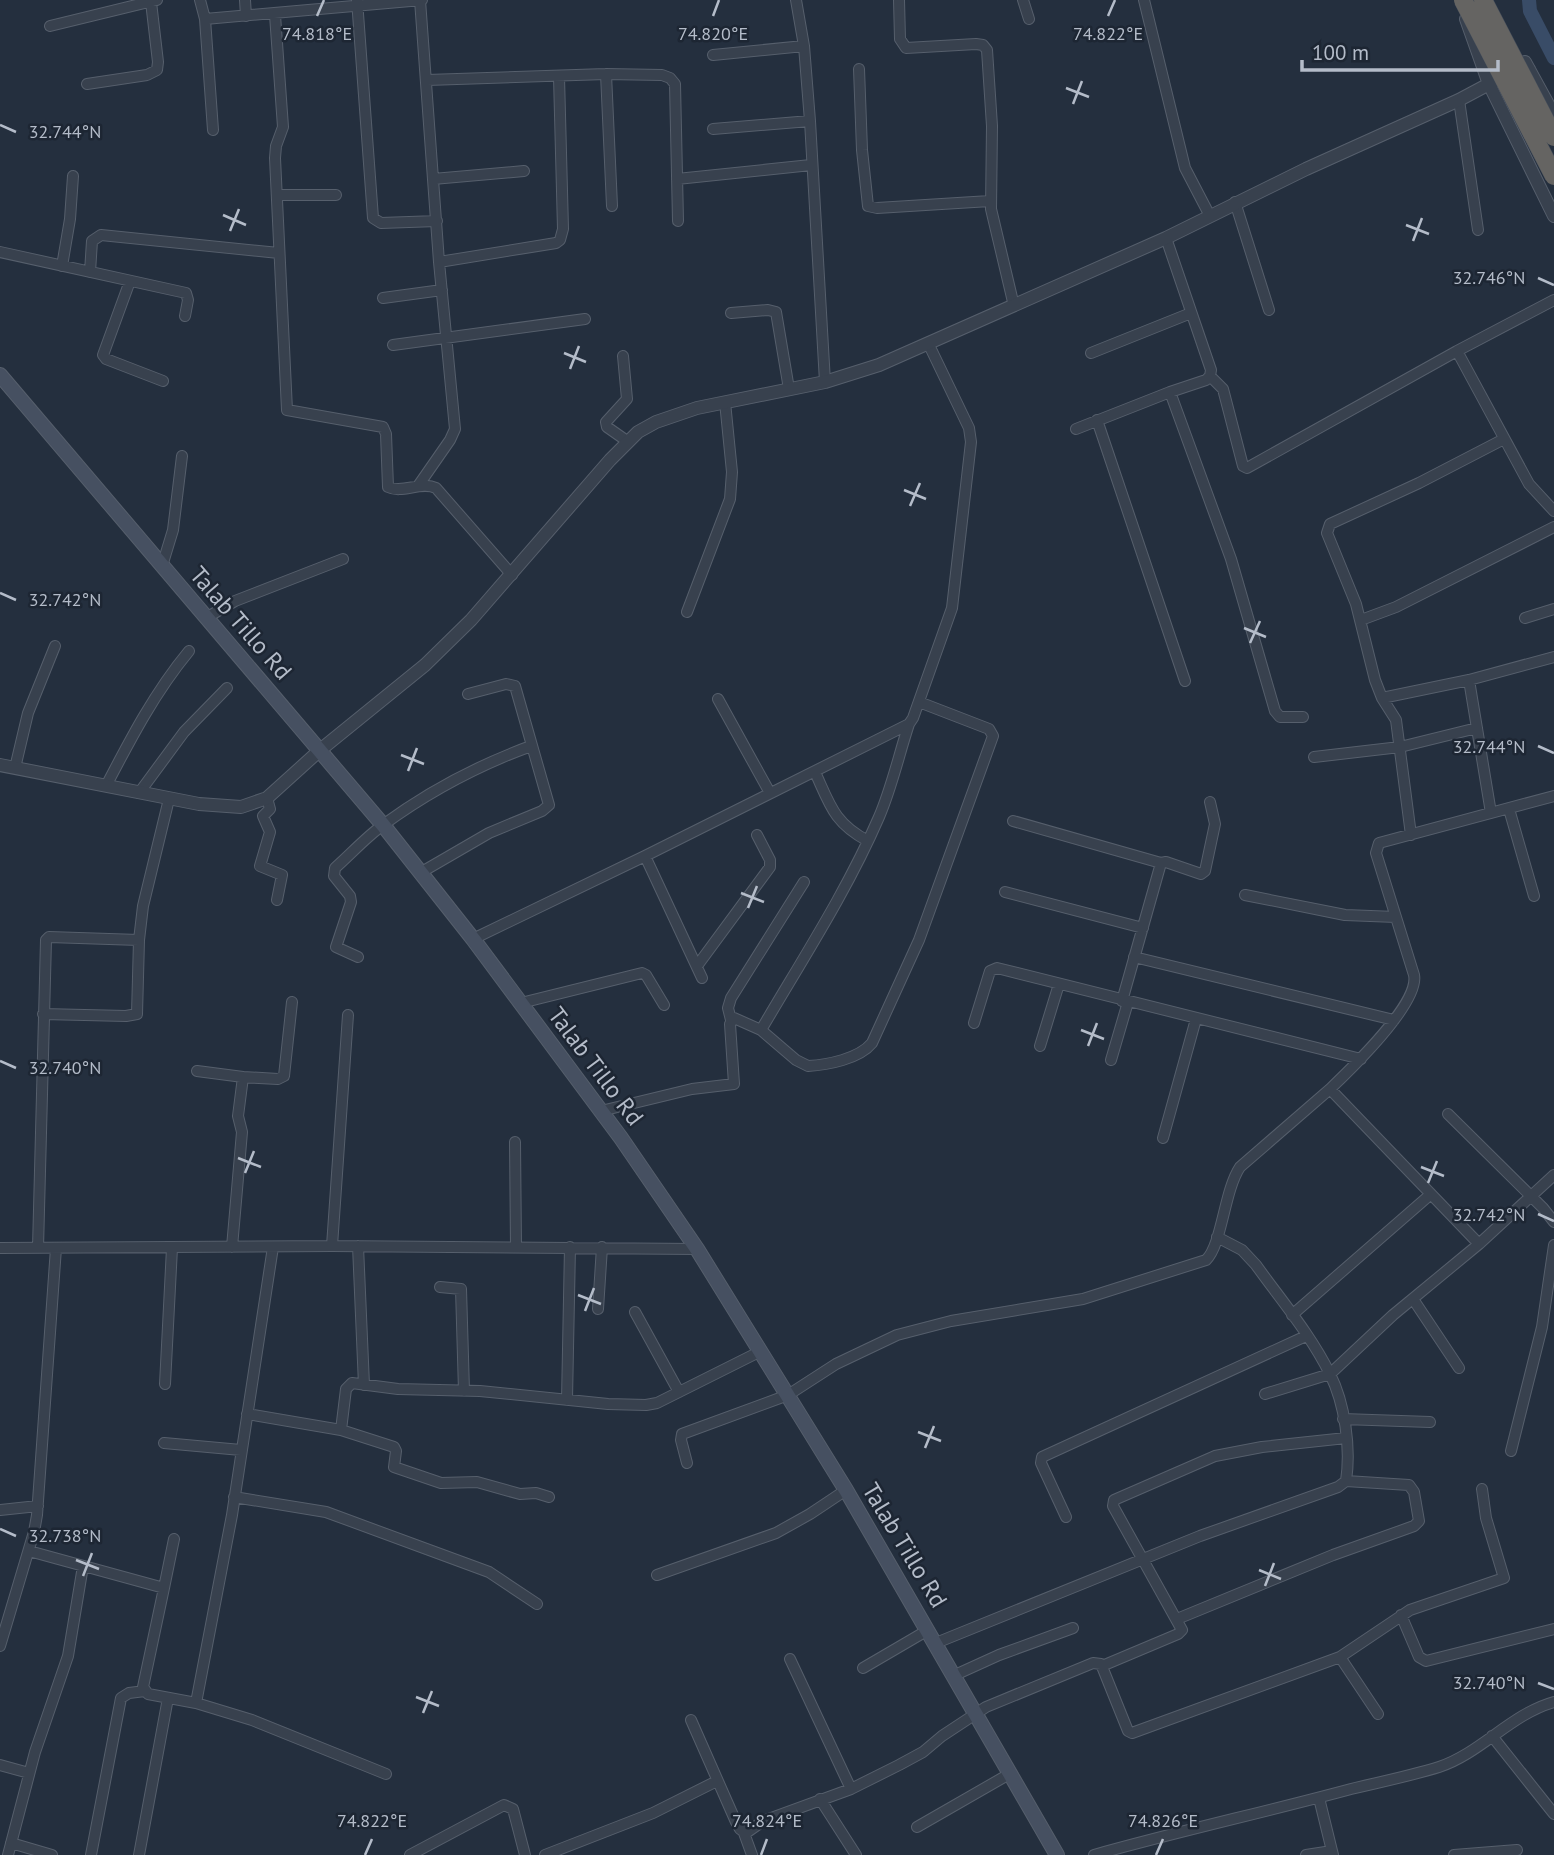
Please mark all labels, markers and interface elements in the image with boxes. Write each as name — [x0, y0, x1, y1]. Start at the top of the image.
text: 74.818°E — [282, 22, 352, 45]
text: 74.820°E — [678, 22, 748, 45]
text: 74.822°E — [1073, 22, 1143, 45]
scale bar — [1302, 28, 1498, 72]
text: 100 m — [1312, 39, 1369, 66]
text: 32.744°N — [29, 120, 101, 143]
text: 32.746°N — [1453, 266, 1525, 289]
street label: Talab Tillo Rd — [183, 560, 299, 686]
text: 32.742°N — [29, 588, 101, 611]
text: 32.744°N — [1453, 735, 1525, 758]
street label: Talab Tillo Rd — [541, 1001, 651, 1131]
text: 32.740°N — [29, 1056, 101, 1079]
text: 32.742°N — [1453, 1203, 1525, 1226]
street label: Talab Tillo Rd — [856, 1477, 954, 1613]
text: 32.738°N — [29, 1524, 101, 1547]
text: 32.740°N — [1453, 1671, 1525, 1694]
text: 74.822°E — [337, 1809, 407, 1832]
text: 74.824°E — [732, 1809, 802, 1832]
text: 74.826°E — [1128, 1809, 1198, 1832]

